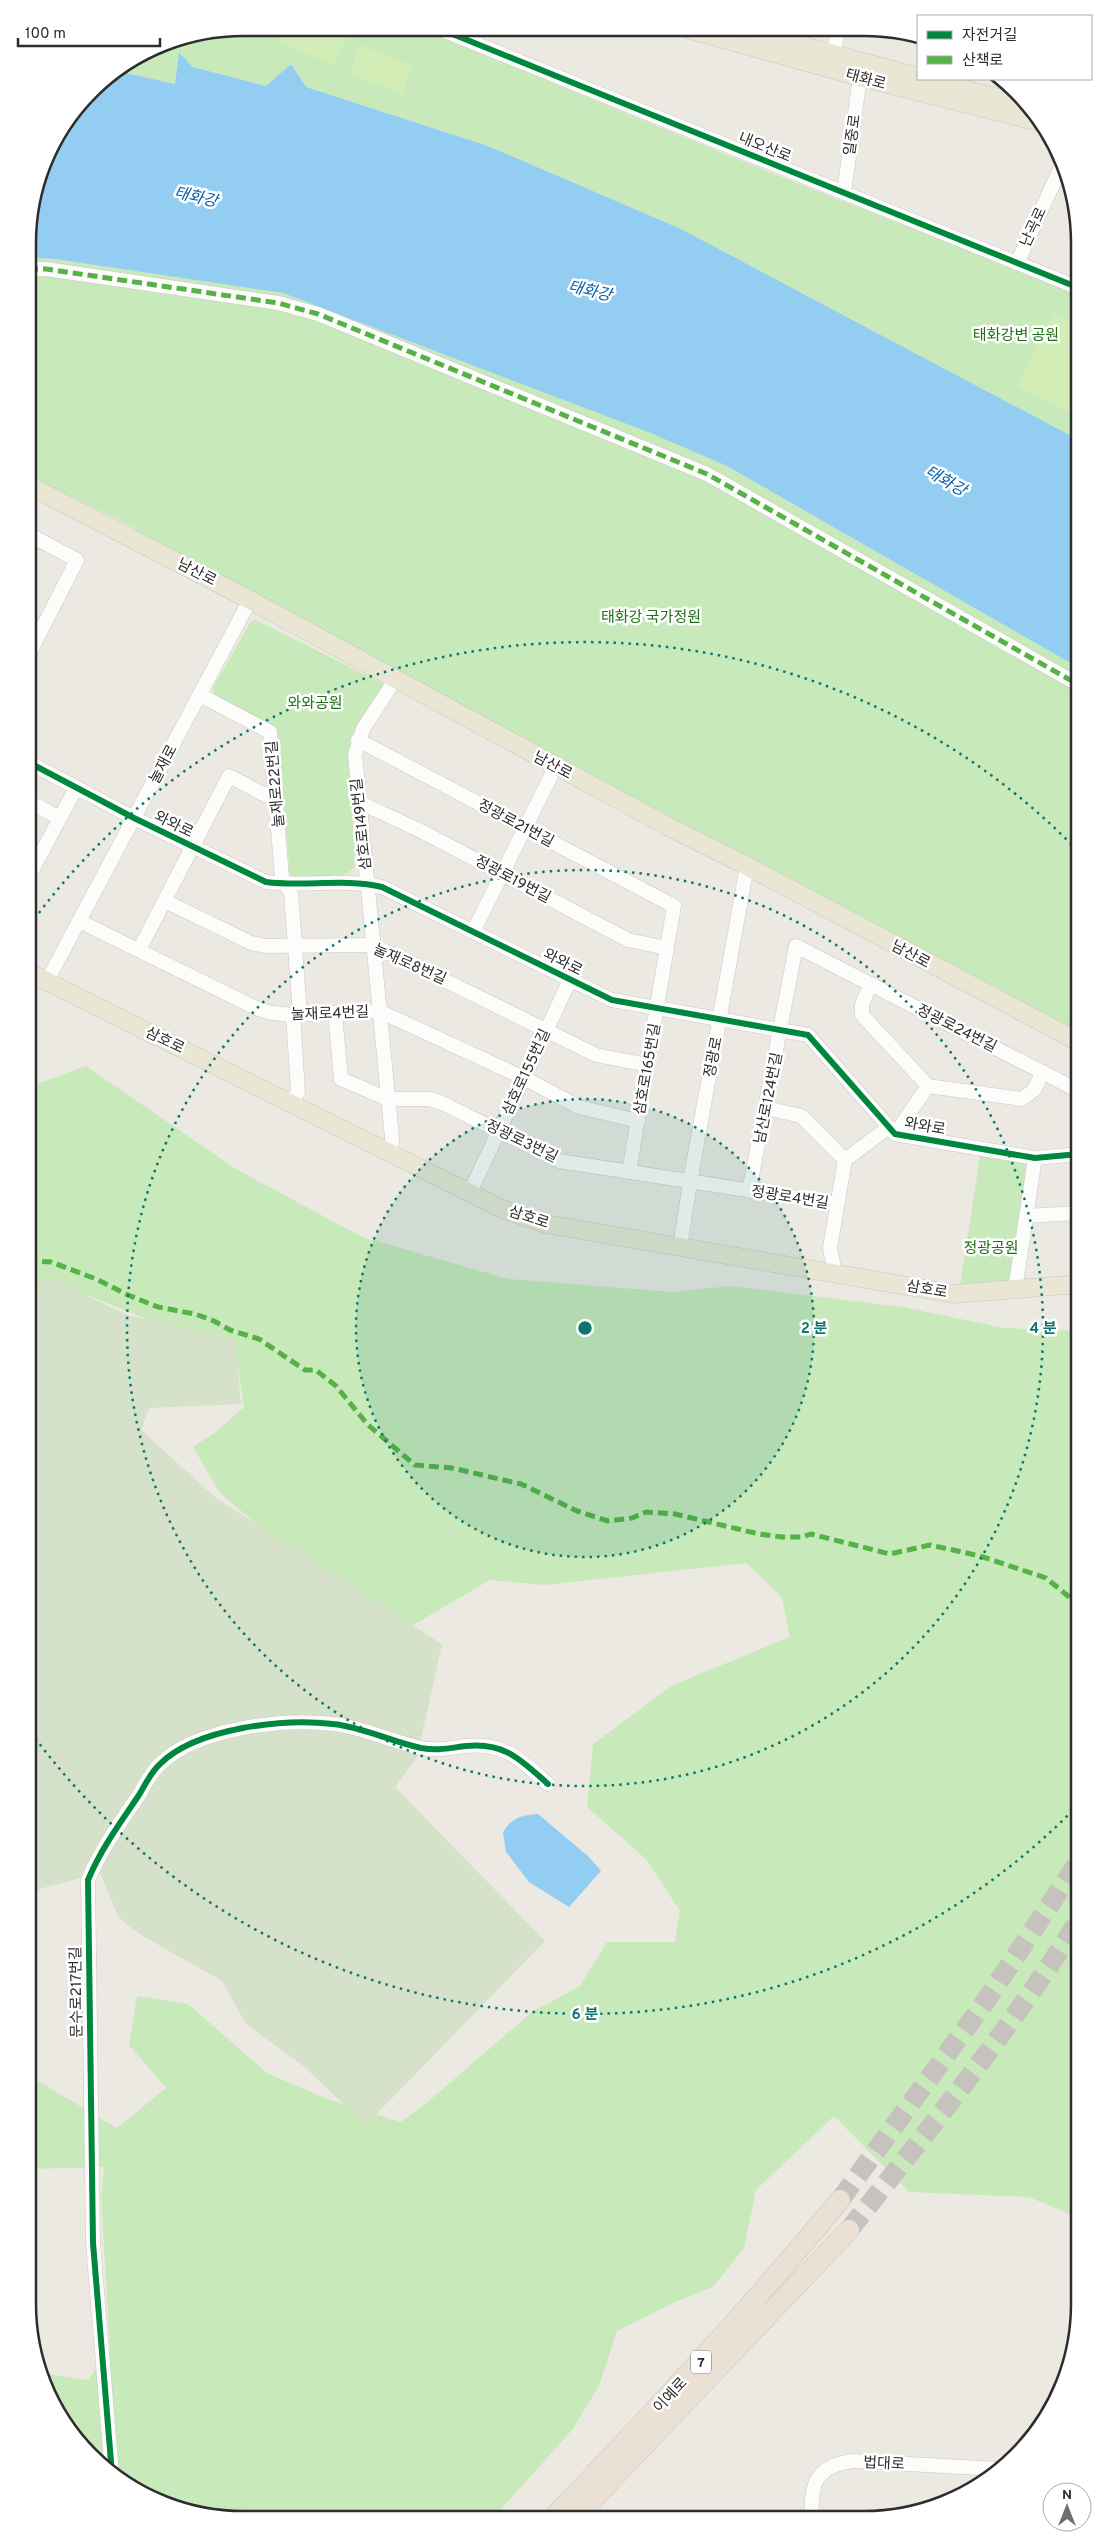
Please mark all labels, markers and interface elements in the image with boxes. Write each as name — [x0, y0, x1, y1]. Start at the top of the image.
scale bar — [18, 15, 160, 47]
legend — [917, 15, 1092, 80]
text: 100 m — [25, 25, 66, 44]
text: 자전거길 — [962, 27, 1017, 46]
text: 산책로 — [962, 52, 1003, 71]
street label: 태화로 — [843, 66, 888, 95]
street label: 일중로 — [841, 113, 866, 157]
street label: 내오산로 — [735, 129, 794, 168]
water label: 태화강 — [172, 183, 222, 213]
street label: 난곡로 — [1017, 205, 1052, 250]
water label: 태화강 — [566, 277, 616, 307]
park label: 태화강변 공원 — [973, 327, 1059, 346]
water label: 태화강 — [921, 462, 971, 503]
street label: 남산로 — [174, 555, 219, 591]
park label: 태화강 국가정원 — [601, 609, 701, 628]
park label: 와와공원 — [287, 695, 343, 714]
street label: 눌재로22번길 — [263, 740, 290, 828]
street label: 눌재로 — [146, 742, 182, 787]
street label: 남산로 — [530, 748, 575, 784]
street label: 삼호로149번길 — [348, 777, 377, 871]
street label: 정광로21번길 — [474, 796, 557, 852]
street label: 와와로 — [151, 808, 196, 843]
street label: 정광로19번길 — [471, 852, 554, 908]
street label: 남산로 — [888, 937, 933, 973]
street label: 눌재로8번길 — [370, 941, 449, 990]
street label: 와와로 — [540, 945, 585, 981]
street label: 정광로24번길 — [913, 1001, 1000, 1058]
street label: 눌재로4번길 — [291, 1004, 370, 1025]
street label: 삼호로165번길 — [631, 1022, 666, 1117]
street label: 삼호로 — [142, 1024, 187, 1059]
street label: 삼호로155번길 — [499, 1026, 556, 1119]
street label: 정광로 — [701, 1035, 728, 1079]
street label: 남산로124번길 — [751, 1051, 788, 1146]
street label: 와와로 — [903, 1115, 947, 1140]
street label: 정광로3번길 — [482, 1117, 561, 1168]
street label: 정광로4번길 — [750, 1183, 830, 1214]
street label: 삼호로 — [506, 1203, 551, 1234]
park label: 정광공원 — [963, 1240, 1019, 1259]
street label: 삼호로 — [905, 1278, 949, 1303]
centre of rings — [576, 1319, 594, 1337]
text: 2 분 — [801, 1320, 828, 1339]
text: 4 분 — [1029, 1320, 1057, 1339]
street label: 문수로217번길 — [67, 1946, 88, 2038]
text: 6 분 — [572, 2006, 599, 2025]
road number: 7 — [691, 2350, 711, 2374]
street label: 이예로 — [650, 2374, 692, 2418]
street label: 법대로 — [863, 2454, 905, 2475]
north arrow — [1042, 2482, 1092, 2532]
text: N — [1062, 2487, 1072, 2504]

